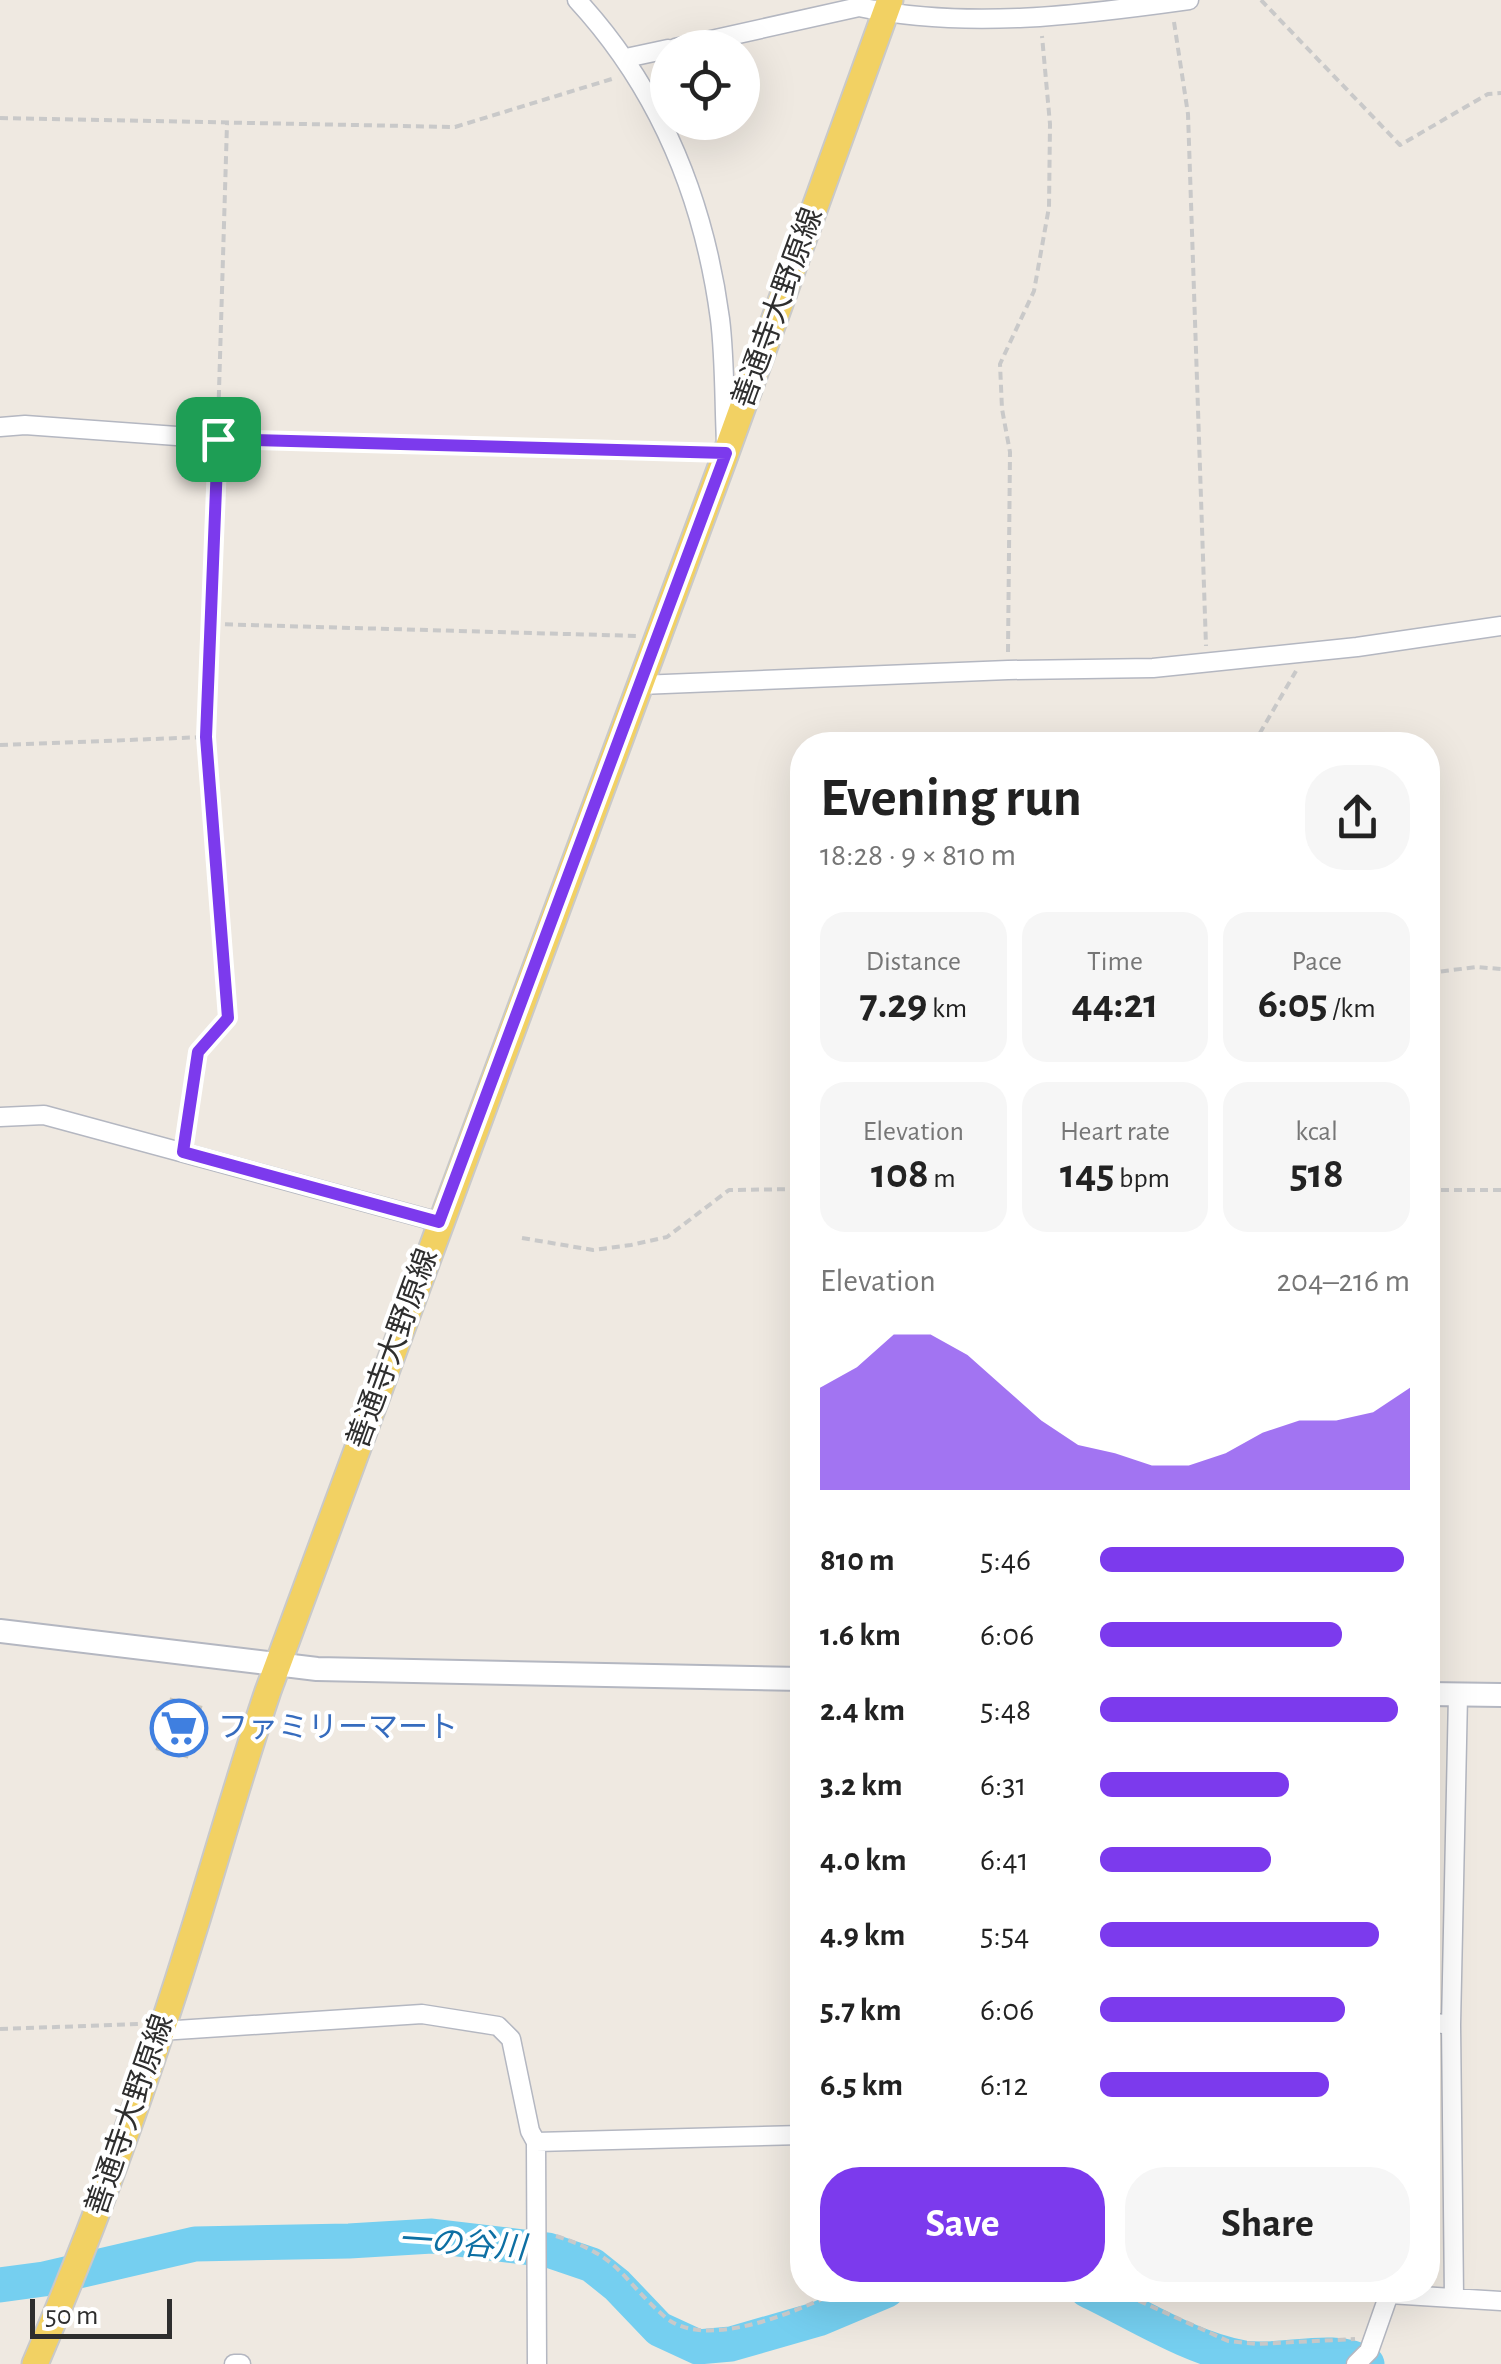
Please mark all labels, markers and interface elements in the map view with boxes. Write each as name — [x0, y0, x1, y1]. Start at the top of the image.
map controls — [650, 30, 760, 140]
button: locate — [650, 30, 760, 140]
street label: 善通寺大野原線 — [726, 204, 828, 412]
pin — [176, 397, 261, 482]
icon: arrive — [191, 412, 246, 467]
button: share — [1305, 765, 1410, 870]
text: Evening run — [820, 771, 1082, 826]
text: 18:28 · 9 × 810 m — [820, 839, 1016, 871]
text: Distance — [866, 948, 961, 976]
text: Time — [1087, 948, 1143, 976]
text: Pace — [1291, 948, 1342, 976]
text: 7.29 — [860, 983, 927, 1025]
text: 44:21 — [1072, 983, 1158, 1025]
text: 6:05 — [1258, 983, 1328, 1025]
text: km — [927, 995, 967, 1023]
text: /km — [1328, 995, 1376, 1023]
text: Elevation — [863, 1118, 964, 1146]
text: Heart rate — [1060, 1118, 1170, 1146]
text: kcal — [1295, 1118, 1338, 1146]
text: 108 — [871, 1153, 929, 1195]
text: 145 — [1060, 1153, 1114, 1195]
text: 518 — [1290, 1153, 1344, 1195]
text: m — [929, 1165, 956, 1193]
text: bpm — [1114, 1165, 1170, 1193]
street label: 善通寺大野原線 — [341, 1245, 443, 1453]
text: Elevation — [820, 1265, 936, 1297]
text: 204–216 m — [1276, 1265, 1410, 1297]
text: 810 m — [820, 1544, 895, 1576]
text: 5:46 — [980, 1544, 1031, 1576]
text: 1.6 km — [820, 1619, 901, 1651]
text: 6:06 — [980, 1619, 1034, 1651]
text: 2.4 km — [820, 1694, 905, 1726]
text: 5:48 — [980, 1694, 1031, 1726]
supermarket icon: ファミリーマート — [149, 1698, 209, 1758]
place label: ファミリーマート — [218, 1713, 458, 1743]
text: 3.2 km — [820, 1769, 903, 1801]
text: 6:31 — [980, 1769, 1027, 1801]
text: 4.0 km — [820, 1844, 907, 1876]
text: 6:41 — [980, 1844, 1029, 1876]
text: 4.9 km — [820, 1919, 905, 1951]
text: 5:54 — [980, 1919, 1029, 1951]
text: 5.7 km — [820, 1994, 901, 2026]
text: 6:06 — [980, 1994, 1034, 2026]
street label: 善通寺大野原線 — [80, 2010, 178, 2219]
text: 6.5 km — [820, 2069, 903, 2101]
text: 6:12 — [980, 2069, 1028, 2101]
button: Save — [820, 2167, 1105, 2282]
button: Share — [1125, 2167, 1410, 2282]
water label: 一の谷川 — [397, 2223, 530, 2265]
scale bar — [30, 2294, 172, 2338]
text: 50 m — [45, 2302, 99, 2330]

